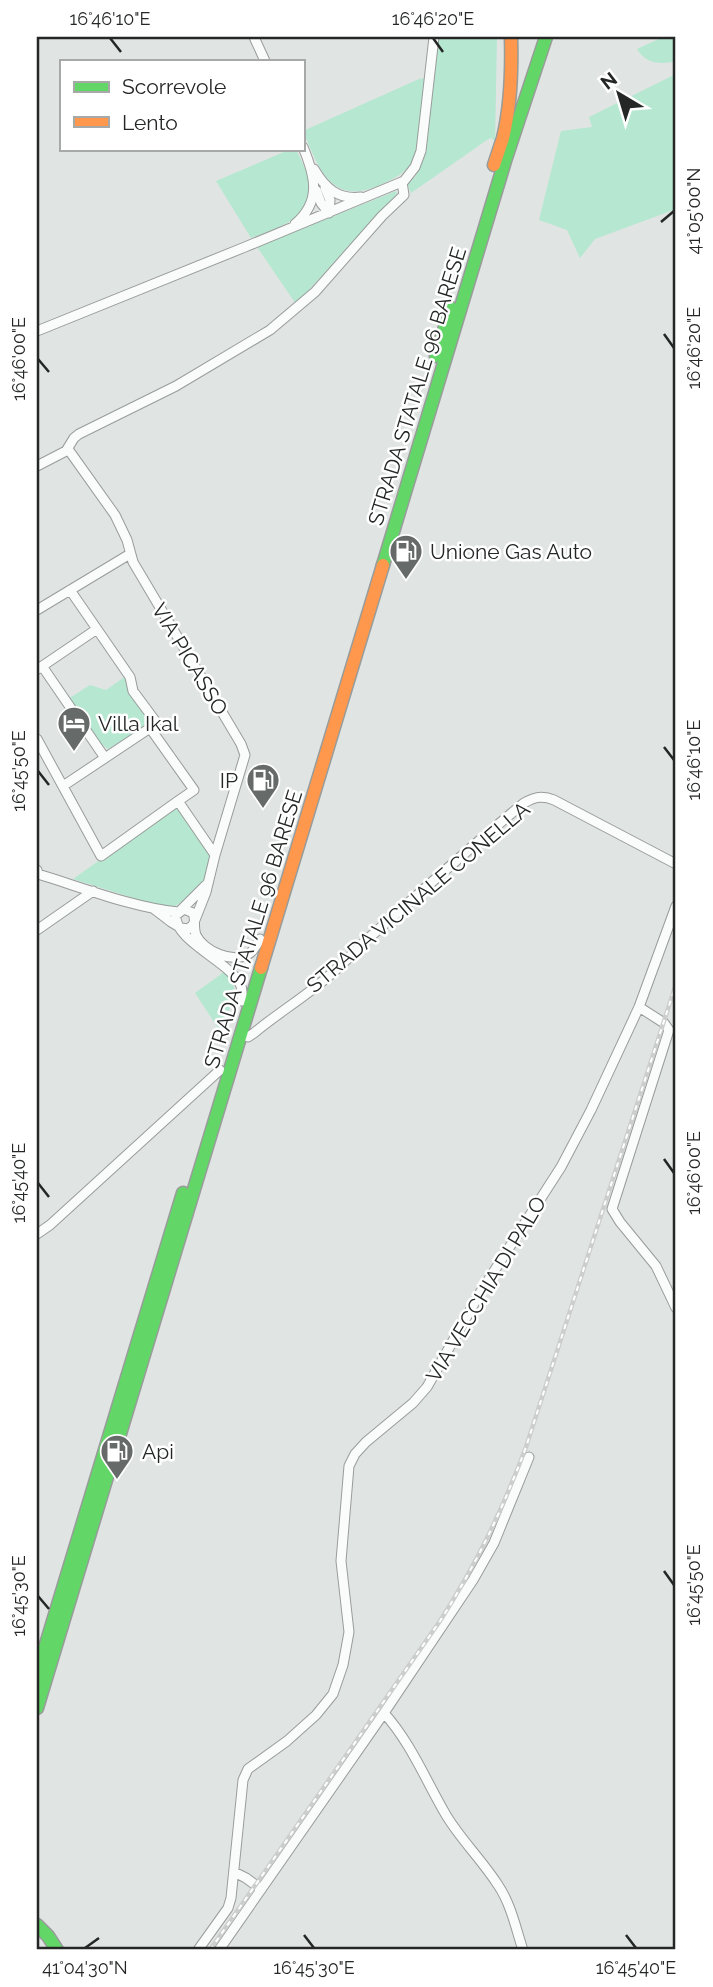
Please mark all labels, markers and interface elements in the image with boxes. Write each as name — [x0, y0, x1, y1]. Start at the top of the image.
text: 16°46'10"E — [70, 8, 150, 29]
text: 16°46'20"E — [392, 8, 474, 29]
legend — [60, 60, 304, 150]
north arrow — [584, 60, 654, 130]
text: N — [596, 67, 621, 94]
text: Scorrevole — [122, 74, 226, 99]
text: Lento — [122, 110, 178, 135]
text: 41°05'00"N — [683, 168, 704, 254]
street label: STRADA STATALE 96 BARESE — [363, 244, 471, 528]
text: 16°46'20"E — [683, 307, 704, 389]
text: 16°46'00"E — [8, 317, 29, 401]
fuel station icon: Unione Gas Auto — [387, 532, 425, 581]
place label: Unione Gas Auto — [430, 539, 592, 564]
street label: VIA PICASSO — [147, 599, 233, 719]
hotel icon: Villa Ikal — [55, 704, 93, 753]
place label: Villa Ikal — [98, 711, 179, 736]
text: 16°46'10"E — [683, 720, 704, 800]
text: 16°45'50"E — [8, 730, 29, 812]
fuel station icon: IP — [244, 761, 282, 810]
place label: IP — [220, 768, 238, 793]
street label: STRADA STATALE 96 BARESE — [199, 787, 307, 1071]
street label: STRADA VICINALE CONELLA — [301, 796, 535, 998]
text: 16°46'00"E — [683, 1131, 704, 1215]
text: 16°45'40"E — [8, 1143, 29, 1223]
street label: VIA VECCHIA DI PALO — [421, 1192, 551, 1386]
fuel station icon: Api — [98, 1432, 136, 1481]
place label: Api — [142, 1439, 174, 1464]
text: 16°45'50"E — [683, 1544, 704, 1626]
text: 16°45'30"E — [8, 1555, 29, 1637]
text: 41°04'30"N — [42, 1957, 128, 1978]
text: 16°45'30"E — [273, 1957, 355, 1978]
text: 16°45'40"E — [596, 1957, 676, 1978]

